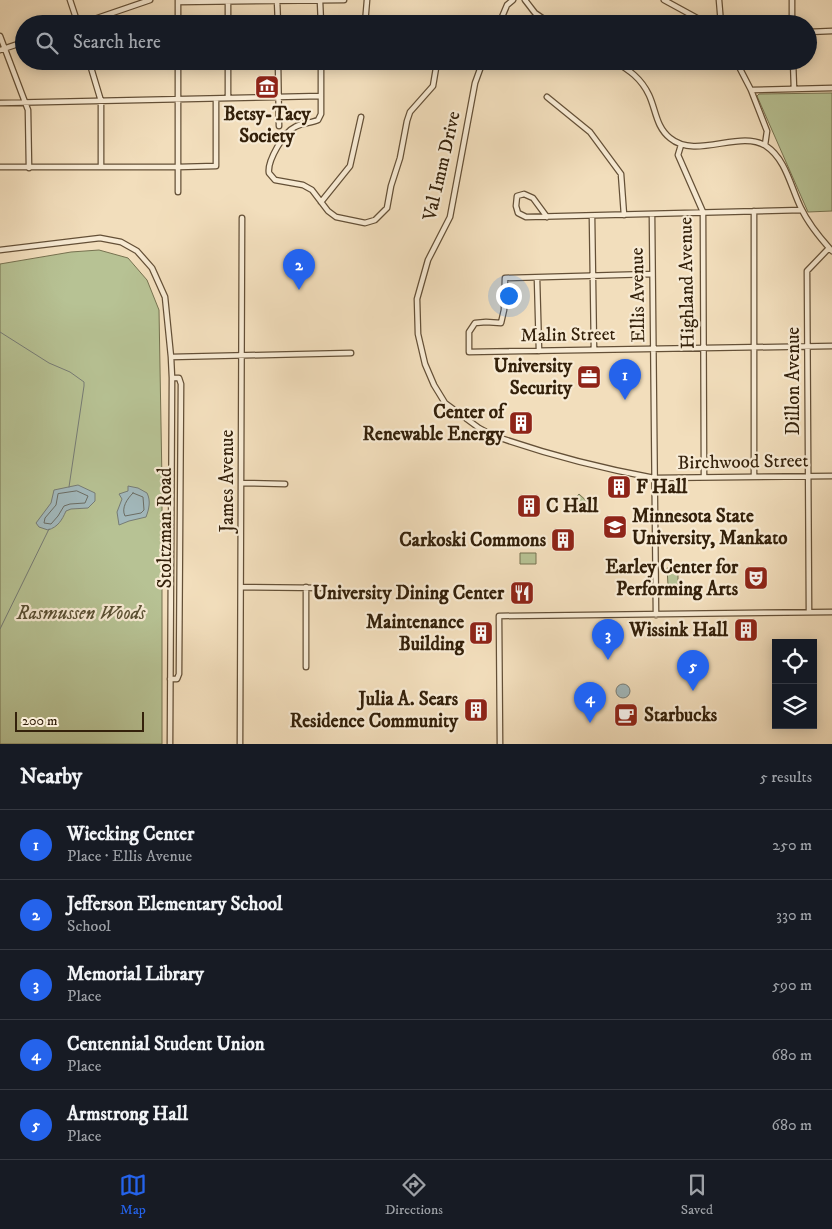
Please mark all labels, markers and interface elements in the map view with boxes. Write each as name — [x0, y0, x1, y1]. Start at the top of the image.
search box — [15, 15, 817, 70]
icon: search — [33, 29, 61, 57]
text: Search here — [73, 31, 161, 54]
museum icon: Betsy-Tacy Society — [254, 74, 280, 100]
place label: Betsy-Tacy Society — [223, 103, 311, 148]
street label: Val Imm Drive — [418, 109, 466, 224]
street label: Highland Avenue — [674, 217, 700, 349]
street label: Ellis Avenue — [626, 247, 650, 343]
pin: 2 — [283, 249, 315, 290]
your location — [496, 283, 522, 309]
street label: Malin Street — [520, 323, 616, 347]
street label: Dillon Avenue — [782, 327, 805, 435]
place label: University Security — [493, 355, 573, 400]
pin: 1 — [609, 359, 641, 400]
office icon: University Security — [576, 364, 602, 390]
place label: Center of Renewable Energy — [363, 401, 508, 446]
building icon: Center of Renewable Energy — [508, 410, 534, 436]
street label: James Avenue — [216, 430, 239, 534]
street label: Birchwood Street — [677, 449, 809, 475]
street label: Stoltzman Road — [154, 467, 177, 588]
building icon: F Hall — [606, 474, 632, 500]
place label: F Hall — [636, 476, 687, 499]
building icon: C Hall — [516, 493, 542, 519]
place label: C Hall — [546, 495, 598, 518]
place label: Minnesota State University, Mankato — [632, 505, 787, 550]
school or university icon: Minnesota State University, Mankato — [602, 514, 628, 540]
building icon: Carkoski Commons — [550, 527, 576, 553]
place label: Carkoski Commons — [399, 529, 547, 552]
place label: Earley Center for Performing Arts — [605, 556, 739, 601]
theatre icon: Earley Center for Performing Arts — [743, 565, 769, 591]
restaurant icon: University Dining Center — [509, 580, 535, 606]
place label: University Dining Center — [313, 582, 505, 605]
park label: Rasmussen Woods — [16, 602, 147, 625]
place label: Maintenance Building — [366, 611, 465, 656]
building icon: Wissink Hall — [733, 617, 759, 643]
pin: 3 — [592, 619, 624, 660]
place label: Wissink Hall — [628, 619, 728, 642]
building icon: Maintenance Building — [468, 620, 494, 646]
map controls — [772, 639, 817, 729]
button: locate — [772, 639, 817, 684]
pin: 5 — [677, 650, 709, 691]
pin: 4 — [574, 682, 606, 723]
button: layers — [772, 684, 817, 729]
place label: Julia A. Sears Residence Community — [290, 688, 459, 733]
building icon: Julia A. Sears Residence Community — [463, 697, 489, 723]
cafe icon: Starbucks — [613, 702, 639, 728]
place label: Starbucks — [644, 704, 718, 727]
scale bar — [15, 709, 144, 732]
text: 200 m — [22, 712, 57, 730]
text: Nearby — [20, 764, 82, 790]
text: 5 results — [760, 767, 812, 787]
text: Wiecking Center — [67, 823, 194, 846]
text: 1 — [33, 835, 39, 855]
text: 250 m — [772, 835, 812, 855]
text: Place · Ellis Avenue — [67, 846, 192, 866]
text: Jefferson Elementary School — [67, 893, 283, 916]
text: 2 — [32, 905, 40, 925]
text: 330 m — [776, 905, 812, 925]
text: School — [67, 916, 111, 936]
text: Memorial Library — [67, 963, 204, 986]
text: 3 — [33, 975, 39, 995]
text: 590 m — [772, 975, 812, 995]
text: Place — [67, 986, 101, 1006]
text: Centennial Student Union — [67, 1033, 265, 1056]
text: 4 — [31, 1045, 41, 1065]
text: 680 m — [772, 1045, 812, 1065]
text: Place — [67, 1056, 101, 1076]
text: Armstrong Hall — [67, 1103, 188, 1126]
text: 5 — [32, 1115, 40, 1135]
text: 680 m — [772, 1115, 812, 1135]
text: Place — [67, 1126, 101, 1146]
tab: Map — [119, 1171, 147, 1219]
tab: Directions — [385, 1171, 443, 1219]
tab: Saved — [681, 1171, 713, 1219]

